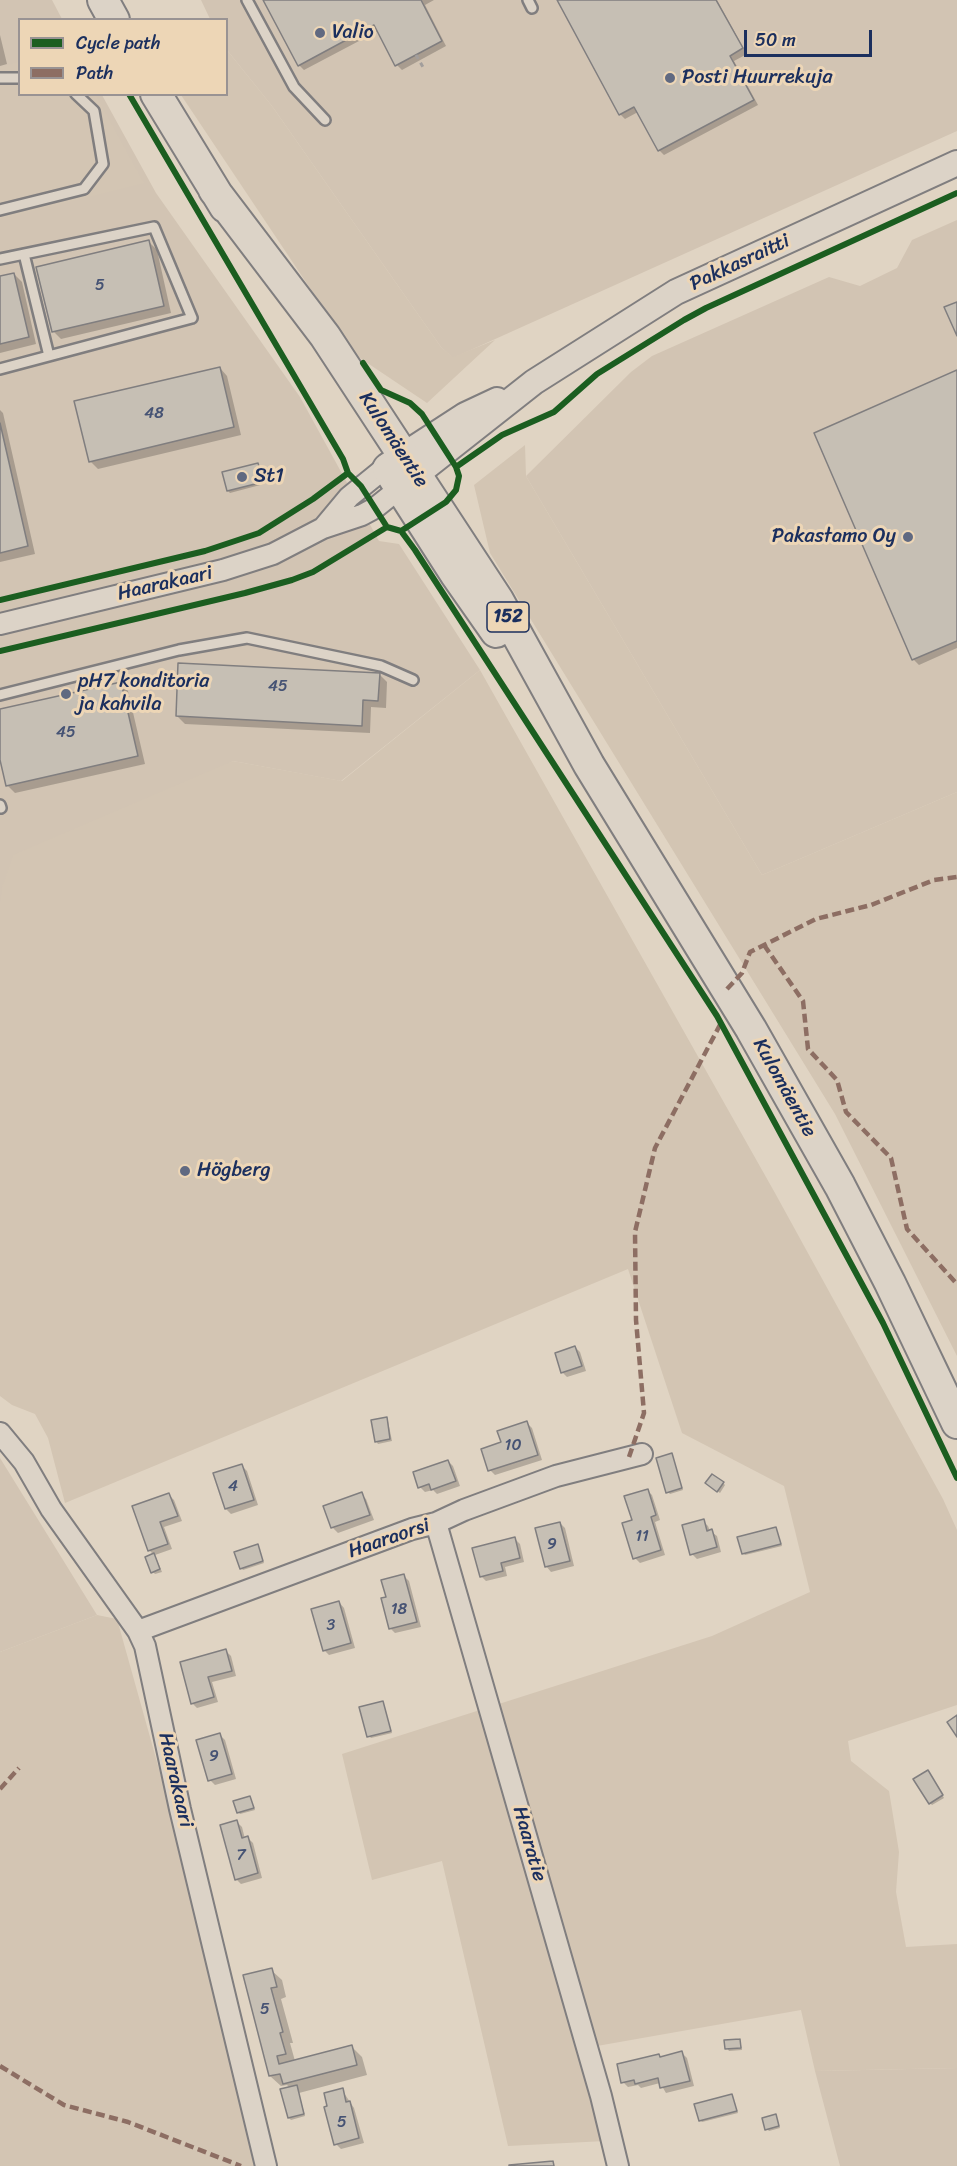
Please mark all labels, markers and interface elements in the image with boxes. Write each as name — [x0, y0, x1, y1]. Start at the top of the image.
legend — [18, 18, 228, 96]
scale bar — [747, 18, 874, 56]
place label: Valio — [332, 21, 374, 45]
text: 50 m — [755, 24, 796, 56]
marker: Valio — [313, 26, 327, 40]
text: Cycle path — [76, 27, 160, 59]
text: Path — [76, 57, 113, 89]
place label: Posti Huurrekuja — [682, 66, 832, 90]
marker: Posti Huurrekuja — [663, 71, 677, 85]
street label: Pakkasraitti — [686, 229, 794, 297]
house number: 5 — [95, 276, 105, 296]
street label: Kulomäentie — [353, 388, 433, 492]
house number: 48 — [144, 404, 164, 424]
place label: St1 — [254, 465, 284, 489]
marker: St1 — [235, 470, 249, 484]
place label: Pakastamo Oy — [772, 525, 896, 549]
marker: Pakastamo Oy — [901, 530, 915, 544]
street label: Haarakaari — [115, 561, 215, 607]
road number: 152 — [487, 602, 529, 632]
place label: pH7 konditoria ja kahvila — [78, 670, 209, 717]
house number: 45 — [268, 677, 288, 697]
marker: pH7 konditoria ja kahvila — [59, 687, 73, 701]
house number: 45 — [56, 723, 76, 743]
street label: Kulomäentie — [747, 1034, 821, 1142]
place label: Högberg — [197, 1159, 271, 1183]
marker: Högberg — [178, 1164, 192, 1178]
house number: 10 — [505, 1436, 521, 1456]
house number: 4 — [228, 1477, 238, 1497]
street label: Haaraorsi — [345, 1514, 433, 1564]
house number: 11 — [635, 1527, 649, 1547]
house number: 9 — [547, 1535, 557, 1555]
house number: 18 — [391, 1600, 407, 1620]
house number: 3 — [327, 1616, 335, 1636]
street label: Haarakaari — [152, 1730, 198, 1830]
house number: 9 — [209, 1747, 219, 1767]
street label: Haaratie — [507, 1804, 551, 1884]
house number: 7 — [236, 1846, 246, 1866]
house number: 5 — [260, 2000, 270, 2020]
house number: 5 — [337, 2113, 347, 2133]

